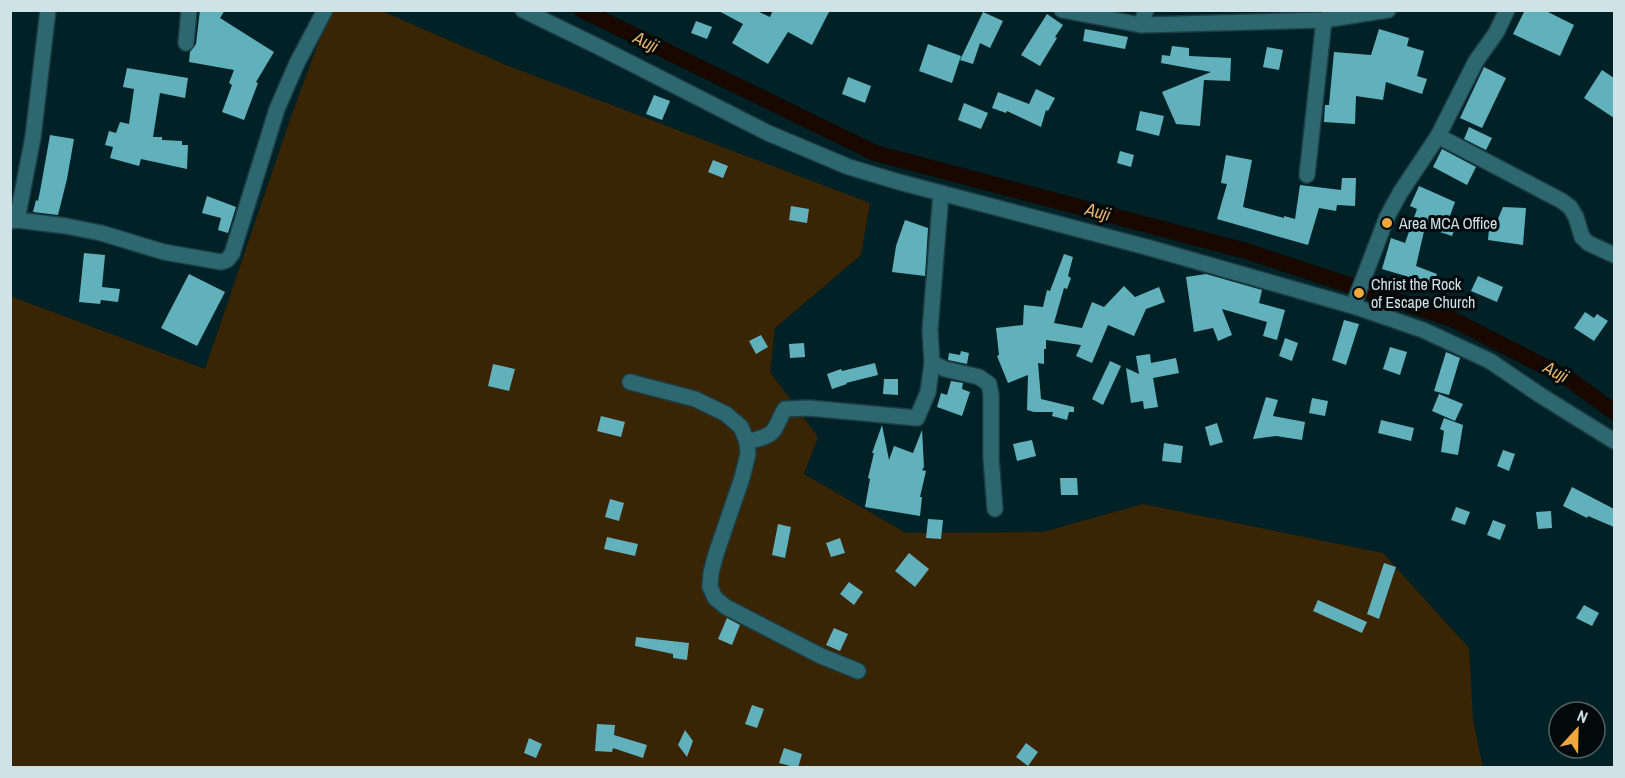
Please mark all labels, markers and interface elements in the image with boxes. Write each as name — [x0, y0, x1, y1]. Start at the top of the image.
water label: Auji — [628, 24, 663, 58]
water label: Auji — [1082, 196, 1114, 227]
place label: Area MCA Office — [1398, 212, 1497, 234]
marker: Area MCA Office — [1380, 216, 1394, 230]
place label: Christ the Rock of Escape Church — [1371, 273, 1475, 313]
marker: Christ the Rock of Escape Church — [1352, 286, 1366, 300]
water label: Auji — [1538, 354, 1573, 389]
north arrow — [1547, 700, 1607, 760]
text: N — [1574, 704, 1591, 728]

